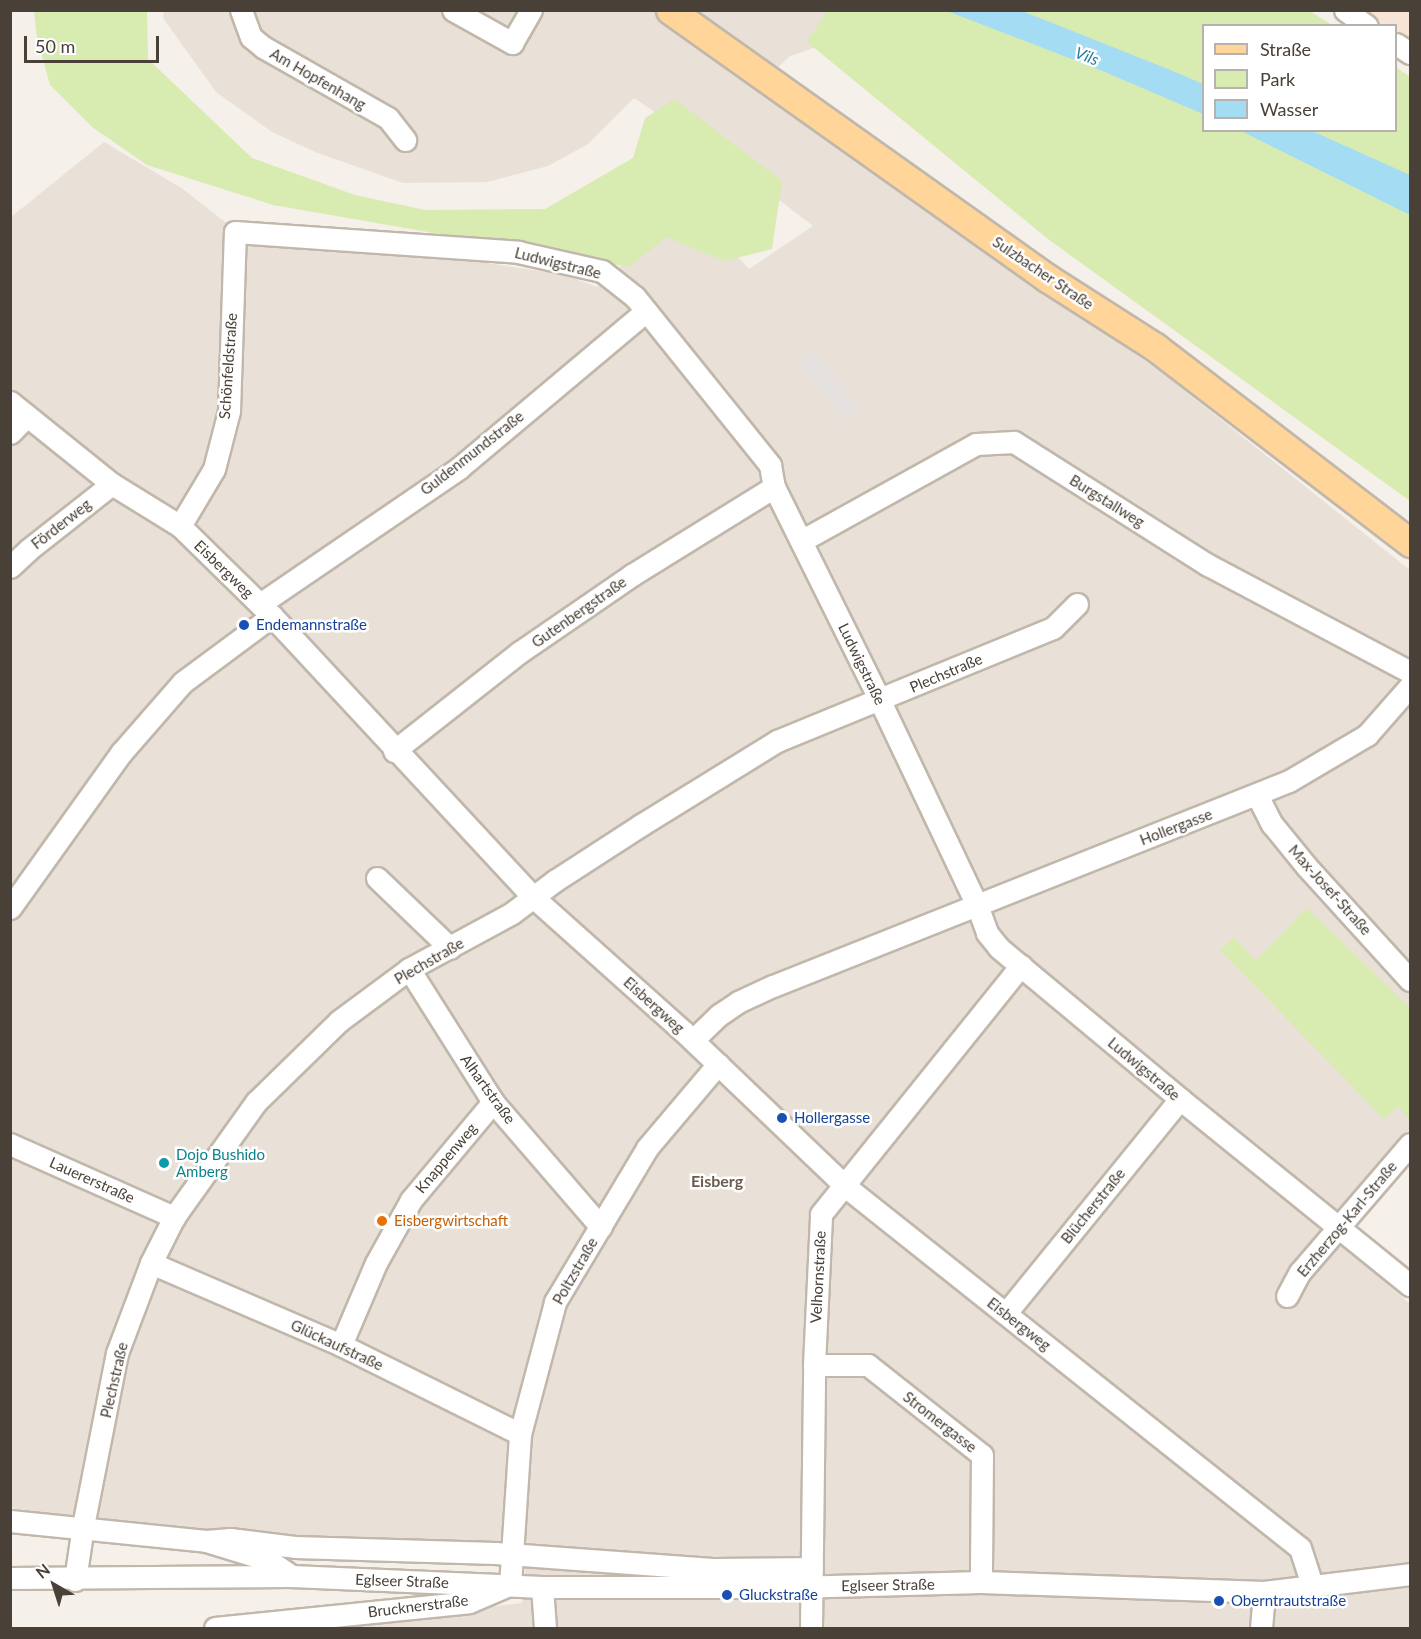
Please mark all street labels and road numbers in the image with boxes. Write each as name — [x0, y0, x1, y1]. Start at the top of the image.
street label: Am Hopfenhang — [267, 44, 369, 114]
street label: Sulzbacher Straße — [989, 233, 1097, 313]
street label: Ludwigstraße — [513, 244, 603, 282]
street label: Schönfeldstraße — [215, 312, 241, 420]
street label: Guldenmundstraße — [417, 407, 527, 499]
street label: Burgstallweg — [1066, 471, 1148, 531]
street label: Förderweg — [28, 495, 94, 553]
street label: Eisbergweg — [191, 536, 257, 602]
street label: Gutenbergstraße — [528, 573, 630, 651]
street label: Ludwigstraße — [835, 620, 889, 708]
street label: Plechstraße — [907, 650, 985, 696]
street label: Hollergasse — [1137, 805, 1215, 849]
street label: Max-Josef-Straße — [1285, 841, 1375, 939]
street label: Plechstraße — [391, 934, 467, 988]
street label: Eisbergweg — [620, 973, 688, 1037]
street label: Ludwigstraße — [1104, 1034, 1184, 1104]
street label: Alhartstraße — [457, 1051, 519, 1127]
street label: Knappenweg — [411, 1119, 481, 1197]
street label: Lauererstraße — [47, 1153, 137, 1207]
street label: Erzherzog-Karl-Straße — [1293, 1158, 1401, 1280]
street label: Blücherstraße — [1057, 1165, 1129, 1247]
street label: Velhornstraße — [807, 1230, 829, 1324]
street label: Poltzstraße — [549, 1234, 601, 1308]
street label: Eisbergweg — [984, 1294, 1054, 1354]
street label: Glückaufstraße — [288, 1316, 386, 1374]
street label: Plechstraße — [97, 1340, 131, 1420]
street label: Stromergasse — [900, 1388, 980, 1456]
street label: Eglseer Straße — [355, 1570, 449, 1592]
street label: Eglseer Straße — [841, 1575, 935, 1595]
street label: Brucknerstraße — [367, 1591, 469, 1621]

